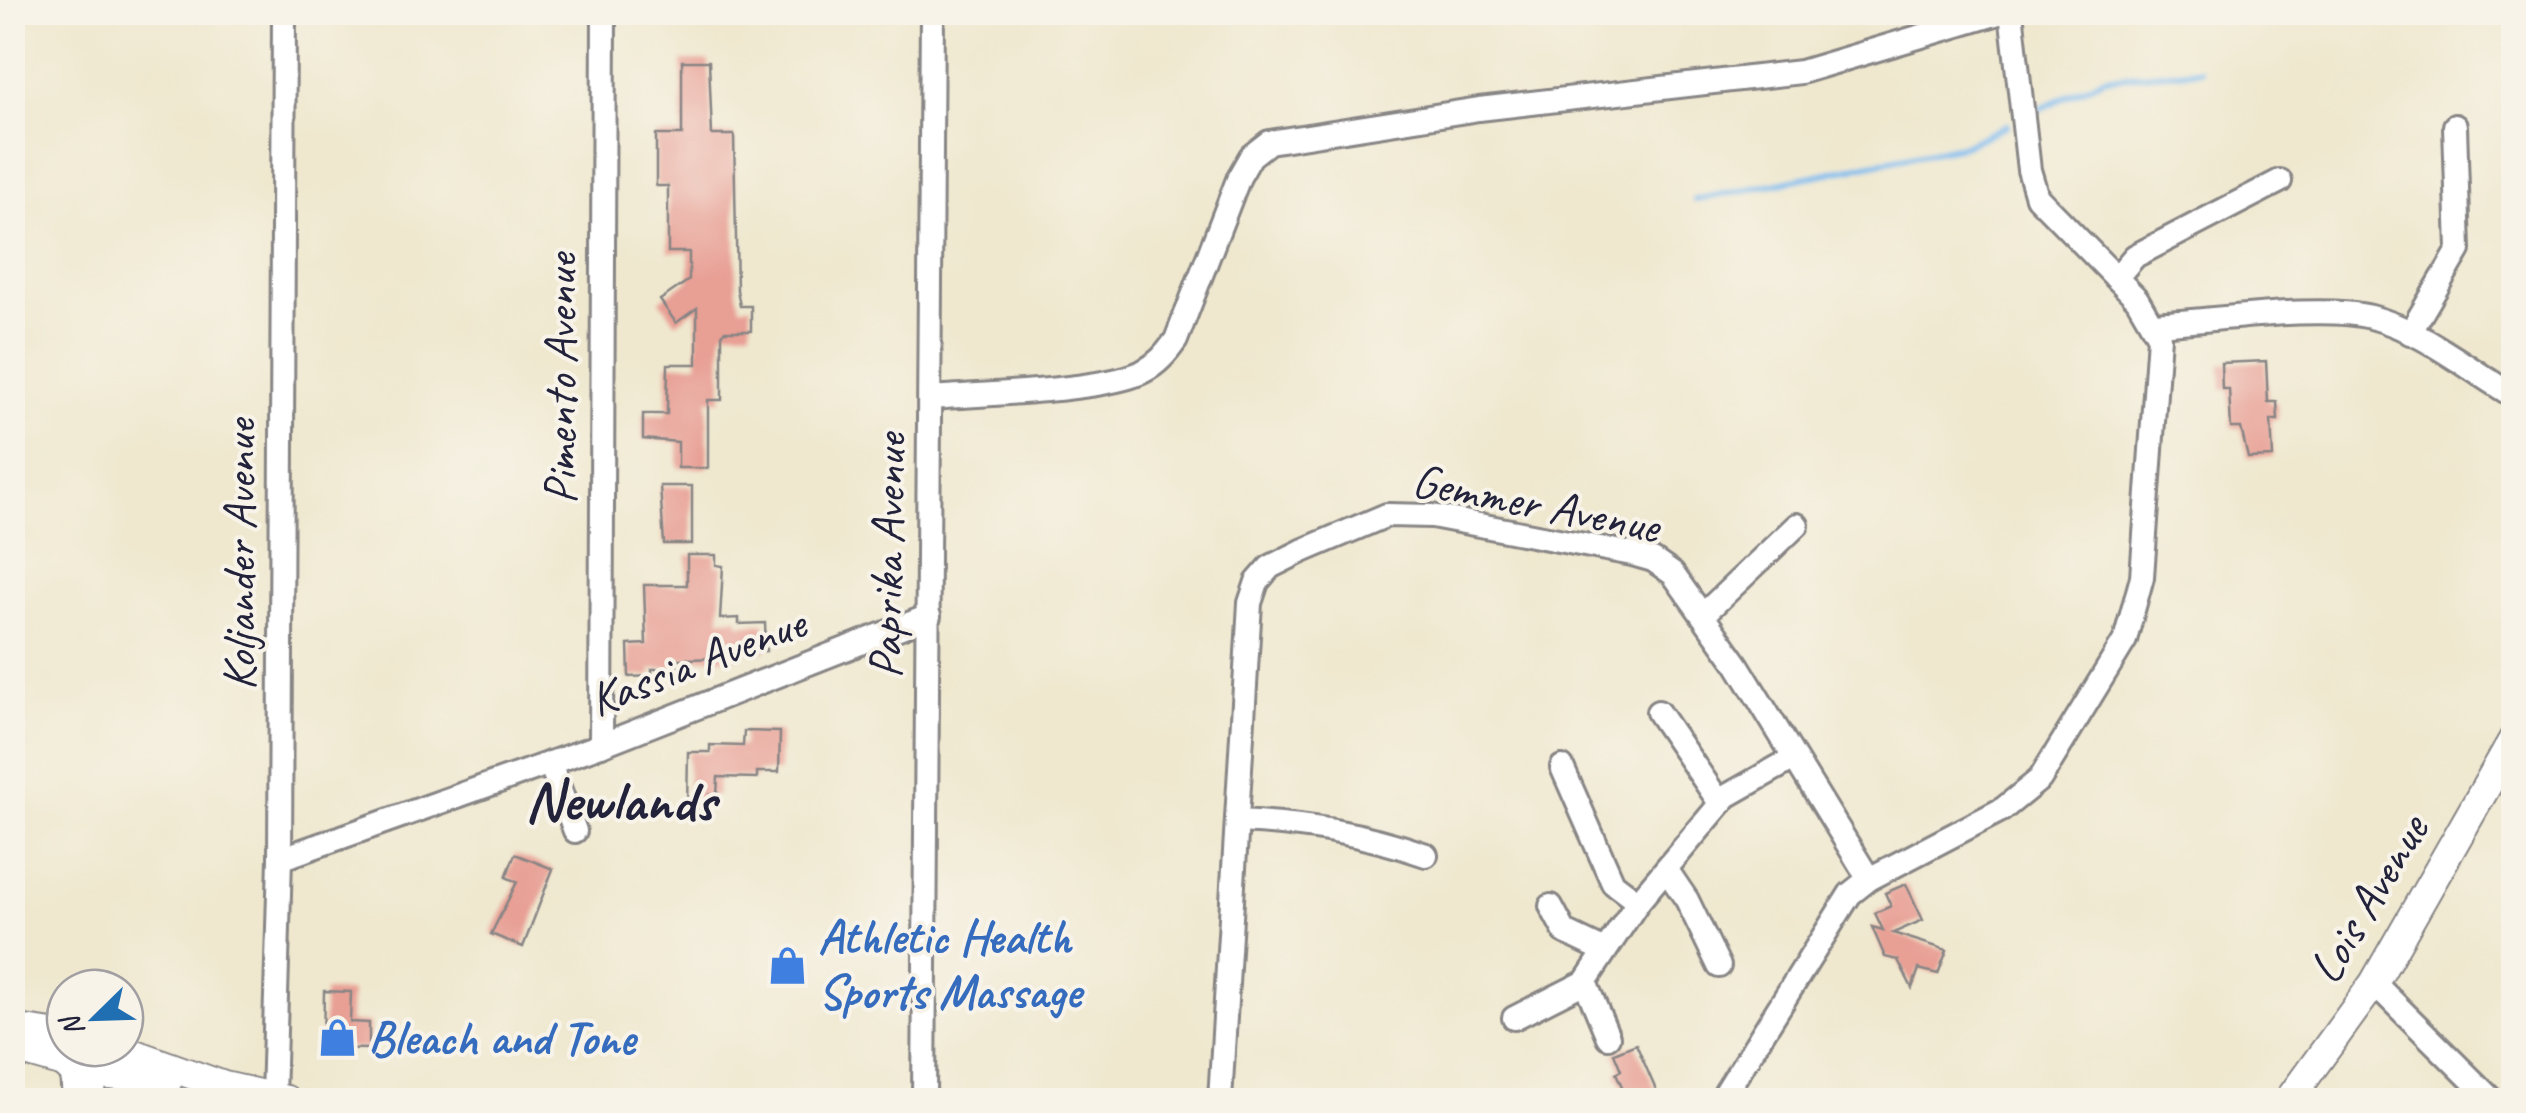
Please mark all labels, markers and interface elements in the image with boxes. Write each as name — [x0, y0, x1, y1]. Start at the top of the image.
street label: Pimento Avenue — [530, 250, 590, 504]
street label: Koljander Avenue — [209, 416, 269, 691]
street label: Paprika Avenue — [855, 430, 919, 679]
street label: Gemmer Avenue — [1408, 450, 1668, 557]
street label: Kassia Avenue — [581, 591, 817, 730]
district label: Newlands — [525, 764, 721, 837]
street label: Lois Avenue — [2295, 801, 2443, 994]
place label: Athletic Health Sports Massage — [818, 907, 1085, 1022]
shop icon: Athletic Health Sports Massage — [767, 944, 809, 986]
north arrow — [45, 968, 145, 1068]
text: N — [51, 1008, 92, 1042]
place label: Bleach and Tone — [368, 1008, 639, 1068]
shop icon: Bleach and Tone — [317, 1017, 359, 1059]

